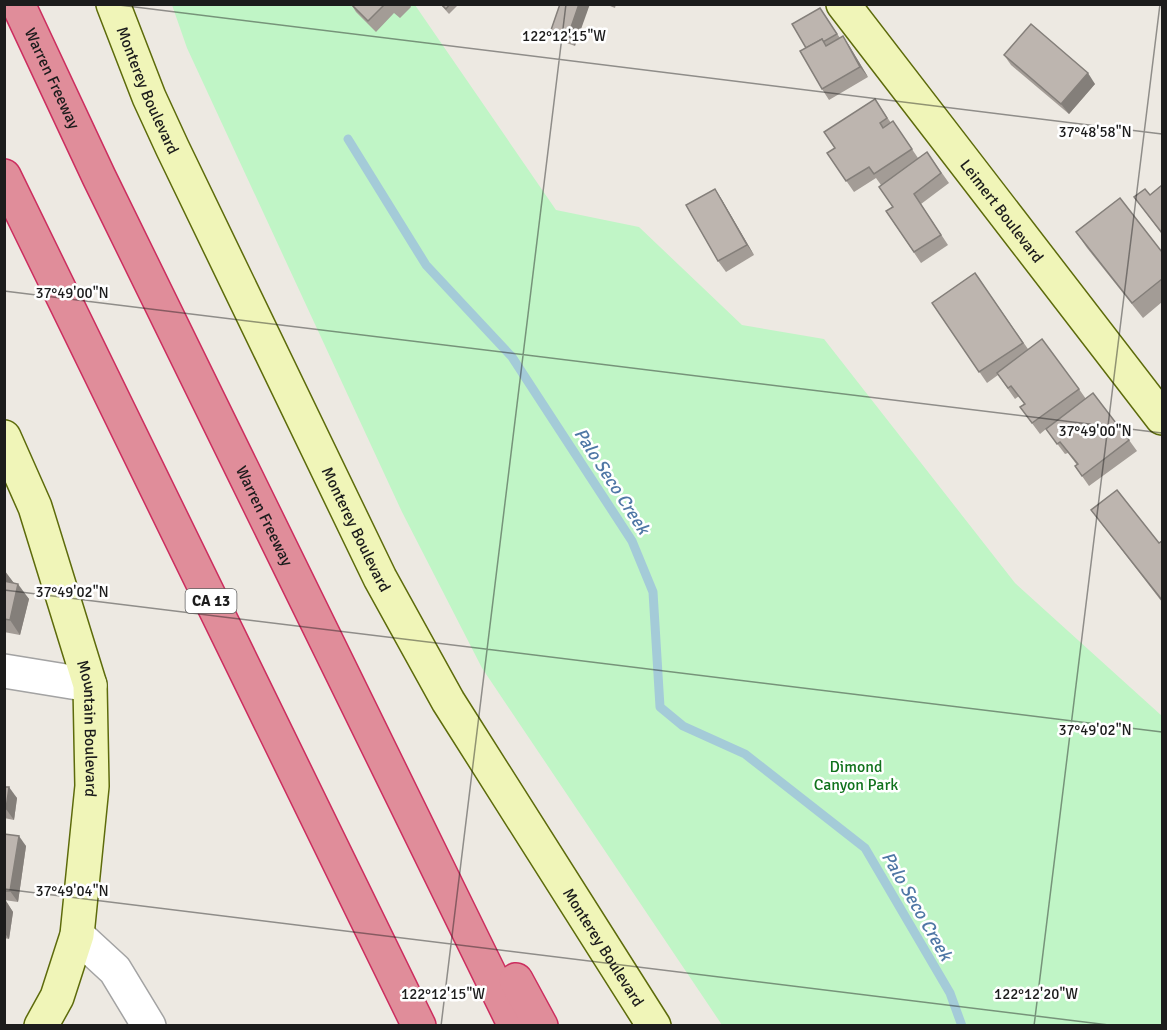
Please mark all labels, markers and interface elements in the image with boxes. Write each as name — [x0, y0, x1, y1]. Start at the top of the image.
street label: Monterey Boulevard — [112, 24, 183, 158]
street label: Warren Freeway — [20, 25, 84, 133]
text: 122°12'15"W — [522, 27, 606, 45]
text: 37°48'58"N — [1058, 123, 1132, 141]
street label: Leimert Boulevard — [955, 156, 1048, 267]
text: 37°49'00"N — [35, 284, 109, 302]
text: 37°49'00"N — [1058, 422, 1132, 440]
water label: Palo Seco Creek — [569, 424, 656, 540]
street label: Warren Freeway — [231, 463, 297, 570]
street label: Monterey Boulevard — [317, 464, 395, 596]
text: 37°49'02"N — [35, 583, 109, 601]
road number: CA 13 — [186, 589, 236, 613]
street label: Mountain Boulevard — [72, 658, 101, 798]
text: 37°49'02"N — [1058, 721, 1132, 739]
park label: Dimond Canyon Park — [814, 757, 898, 795]
water label: Palo Seco Creek — [877, 848, 958, 966]
text: 37°49'04"N — [35, 882, 109, 900]
street label: Monterey Boulevard — [558, 884, 648, 1010]
text: 122°12'15"W — [401, 985, 485, 1003]
text: 122°12'20"W — [994, 985, 1078, 1003]

